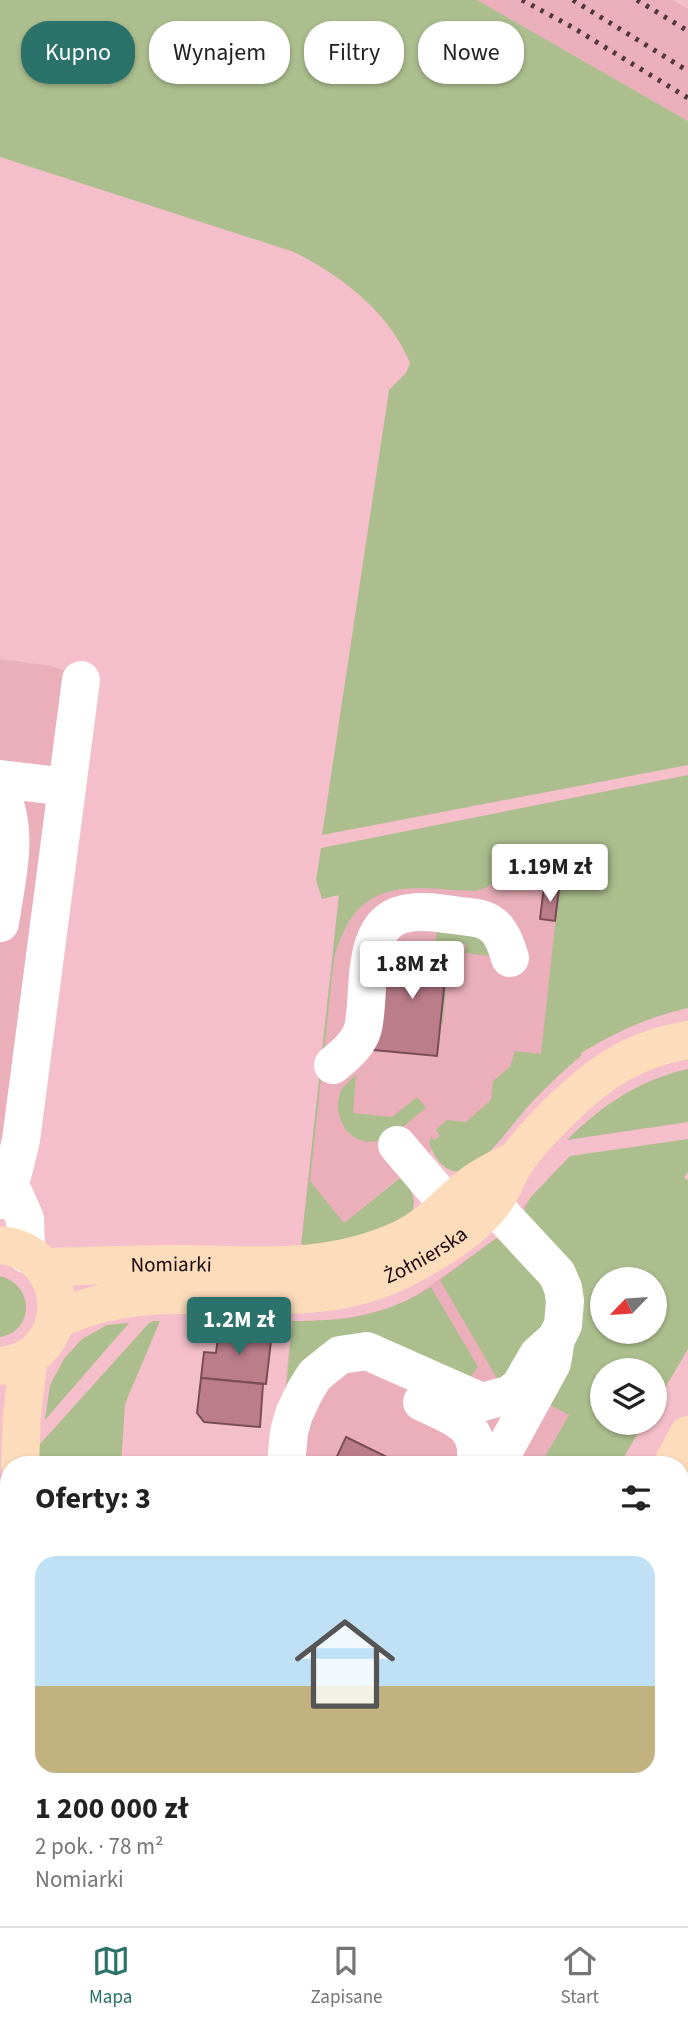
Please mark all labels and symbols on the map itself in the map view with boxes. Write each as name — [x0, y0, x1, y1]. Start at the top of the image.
pin: 1.19M zł — [478, 844, 622, 904]
pin: 1.8M zł — [347, 942, 477, 1001]
street label: Żołnierska — [379, 1219, 474, 1291]
street label: Nomiarki — [130, 1249, 212, 1280]
north arrow — [590, 1267, 667, 1344]
pin: 1.2M zł — [174, 1298, 304, 1357]

